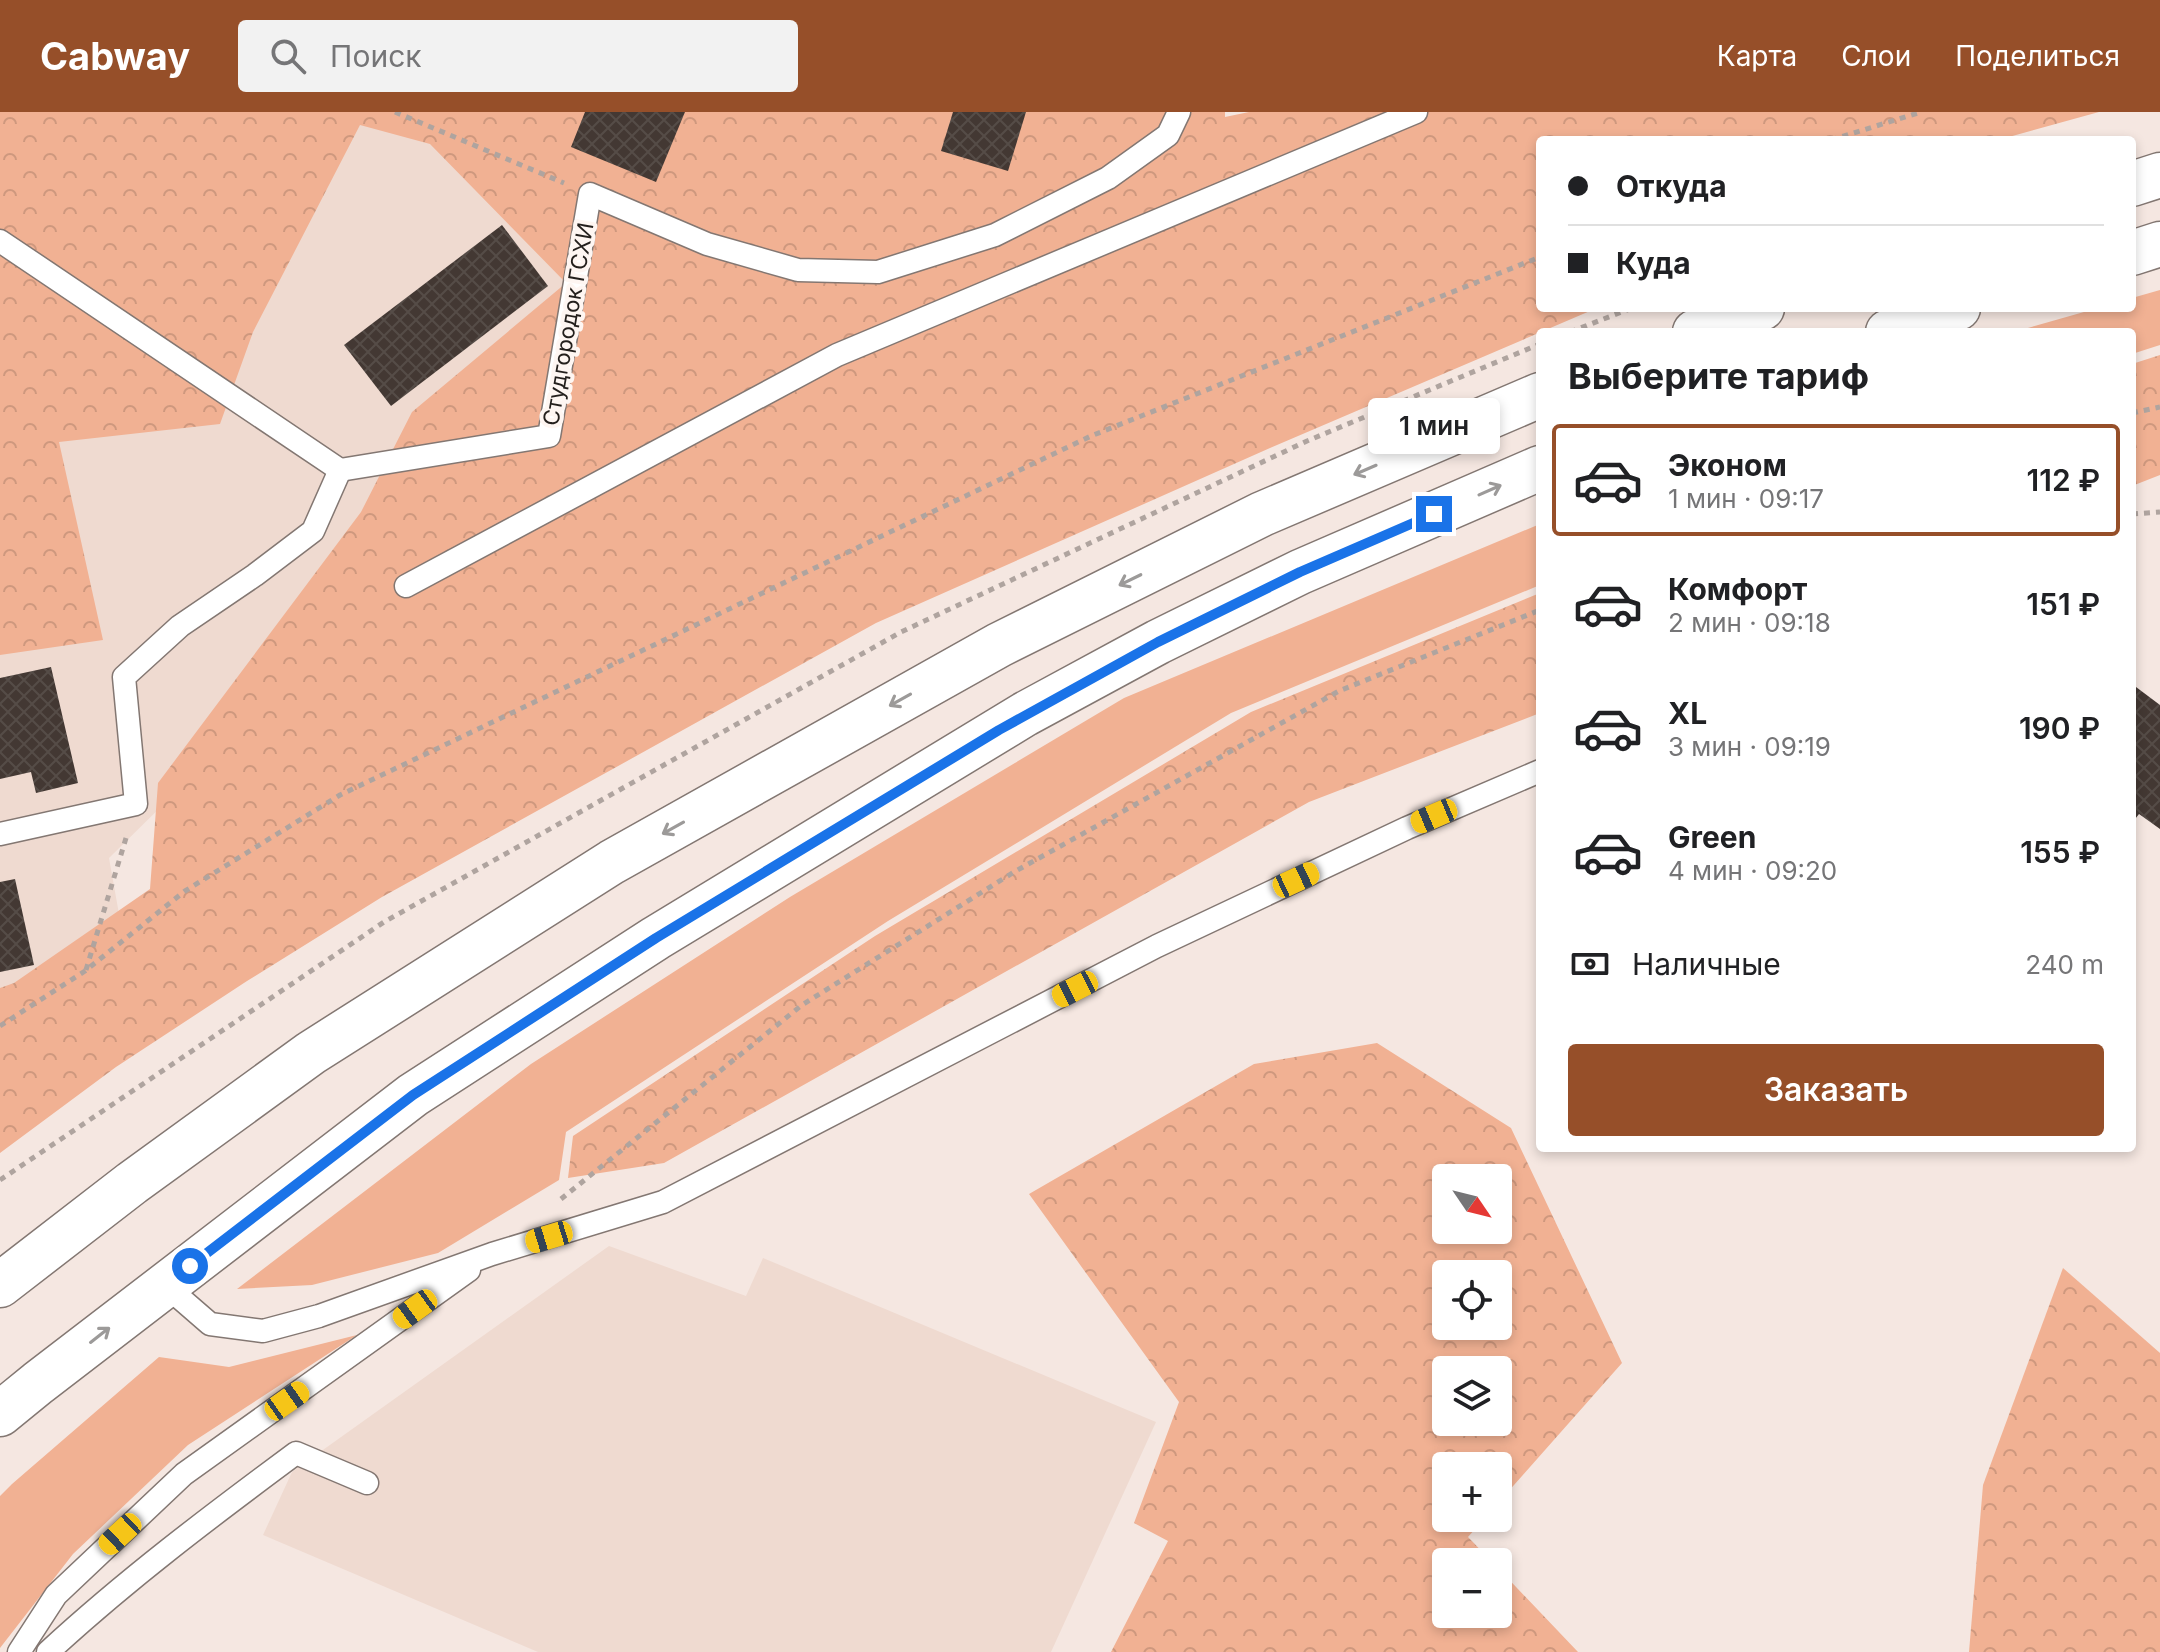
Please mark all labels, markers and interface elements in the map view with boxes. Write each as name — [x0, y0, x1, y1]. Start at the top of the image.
search box — [238, 20, 798, 92]
text: Cabway — [40, 33, 190, 79]
icon: search — [266, 34, 310, 78]
text: Поиск — [330, 38, 422, 74]
text: Карта — [1717, 39, 1797, 73]
text: Слои — [1841, 39, 1911, 73]
text: Поделиться — [1955, 39, 2120, 73]
text: Откуда — [1616, 168, 1727, 204]
street label: Студгородок ГСХИ — [537, 220, 599, 428]
text: Куда — [1616, 245, 1691, 281]
text: Выберите тариф — [1568, 354, 1869, 398]
callout: 1 мин — [1368, 398, 1500, 454]
text: 1 мин — [1399, 410, 1469, 441]
icon: car — [1572, 444, 1644, 516]
text: Эконом — [1668, 447, 1787, 483]
text: 112 ₽ — [2027, 462, 2100, 498]
one-way arrow — [1354, 463, 1378, 478]
one-way arrow — [1477, 481, 1502, 496]
text: 1 мин · 09:17 — [1668, 483, 1824, 514]
route end — [1416, 496, 1452, 532]
icon: car — [1572, 568, 1644, 640]
text: Комфорт — [1668, 571, 1807, 607]
one-way arrow — [1118, 572, 1142, 588]
text: 151 ₽ — [2026, 586, 2100, 622]
text: 2 мин · 09:18 — [1668, 607, 1831, 638]
icon: car — [1572, 692, 1644, 764]
one-way arrow — [889, 693, 912, 709]
text: XL — [1668, 695, 1707, 731]
text: 190 ₽ — [2019, 710, 2100, 746]
text: 3 мин · 09:19 — [1668, 731, 1831, 762]
car — [1407, 796, 1461, 836]
icon: car — [1572, 816, 1644, 888]
text: Green — [1668, 819, 1756, 855]
one-way arrow — [662, 820, 685, 836]
text: 155 ₽ — [2020, 834, 2100, 870]
text: 4 мин · 09:20 — [1668, 855, 1837, 886]
car — [1269, 859, 1323, 901]
icon: cash — [1568, 942, 1612, 986]
text: Наличные — [1632, 946, 1781, 982]
text: 240 m — [2025, 949, 2104, 980]
car — [1048, 967, 1102, 1011]
button: Заказать — [1568, 1044, 2104, 1136]
north arrow — [1432, 1164, 1512, 1244]
map controls — [1432, 1164, 1512, 1628]
car — [523, 1219, 575, 1255]
route start — [172, 1248, 208, 1284]
button: locate — [1432, 1260, 1512, 1340]
car — [389, 1285, 441, 1333]
one-way arrow — [89, 1327, 110, 1344]
button: layers — [1432, 1356, 1512, 1436]
car — [260, 1377, 314, 1425]
button: + — [1432, 1452, 1512, 1532]
car — [94, 1509, 146, 1559]
button: − — [1432, 1548, 1512, 1628]

